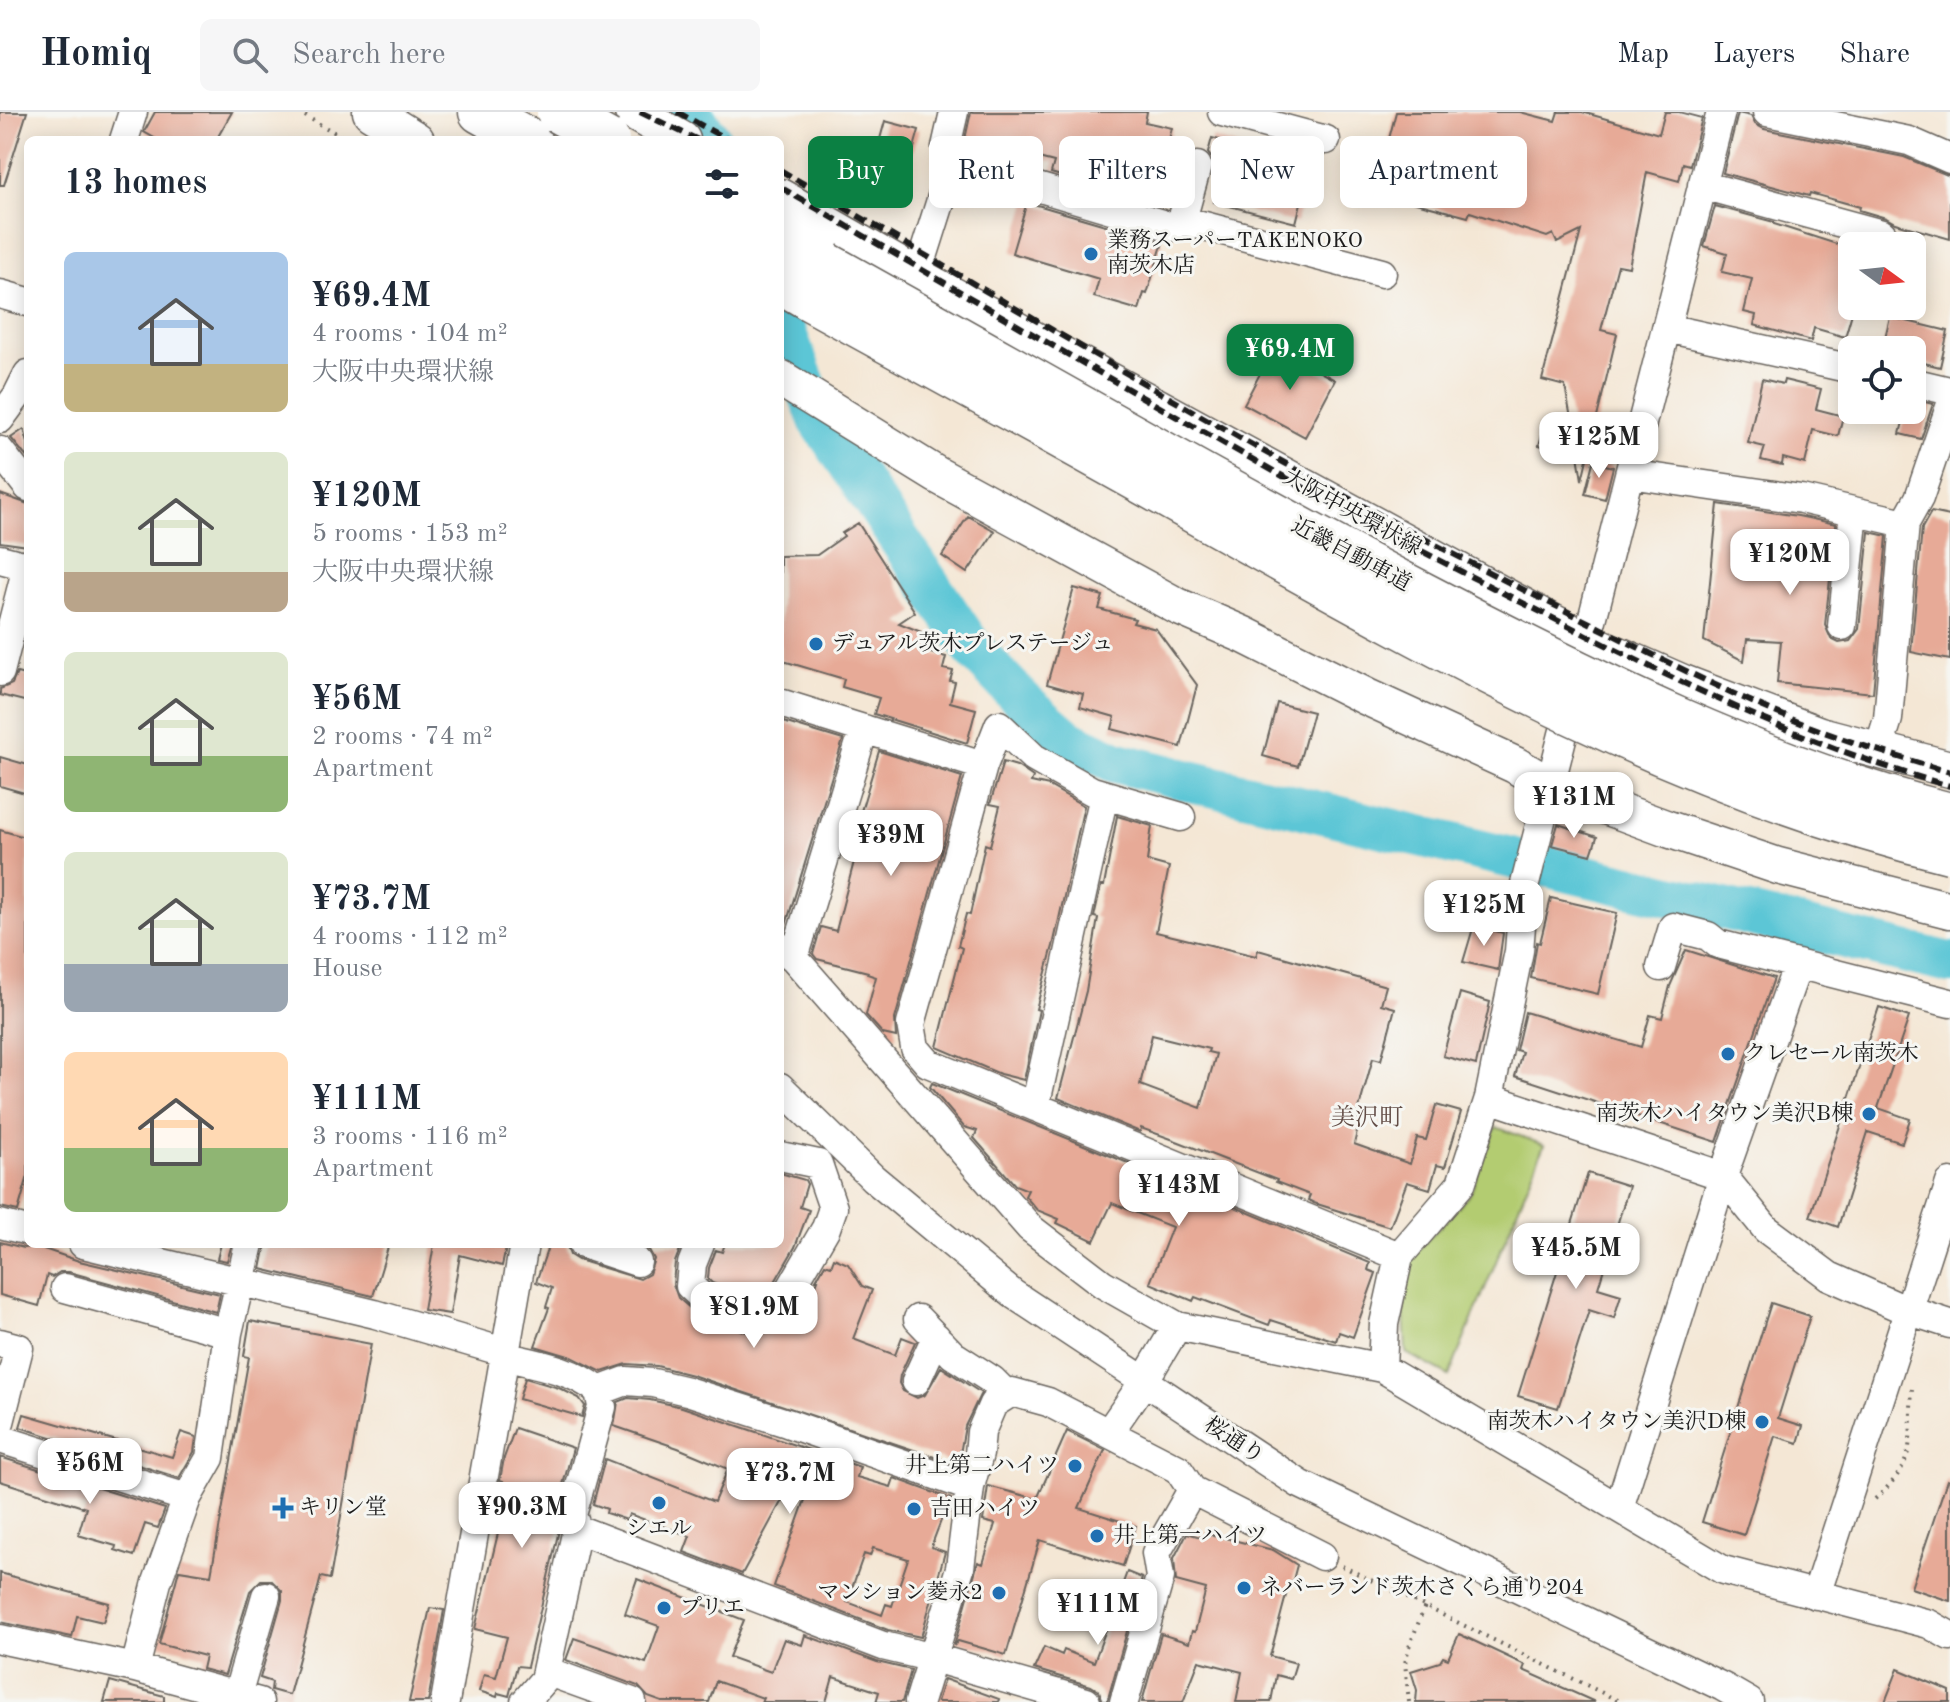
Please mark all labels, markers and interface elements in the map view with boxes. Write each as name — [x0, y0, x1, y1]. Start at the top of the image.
search box — [200, 19, 760, 91]
icon: search — [228, 33, 272, 77]
text: Homiq — [40, 36, 152, 74]
text: Search here — [292, 40, 446, 70]
text: Map — [1617, 41, 1669, 69]
text: Layers — [1713, 41, 1795, 69]
text: Share — [1839, 41, 1910, 69]
chip: Buy — [808, 136, 913, 208]
chip: Rent — [929, 136, 1043, 208]
chip: Filters — [1059, 136, 1195, 208]
chip: New — [1211, 136, 1324, 208]
chip: Apartment — [1340, 136, 1527, 208]
icon: filters — [700, 162, 744, 206]
text: 13 homes — [64, 167, 207, 201]
place label: 業務スーパーTAKENOKO 南茨木店 — [1107, 228, 1363, 277]
north arrow — [1838, 232, 1926, 320]
map controls — [1838, 232, 1926, 424]
marker: 業務スーパーTAKENOKO 南茨木店 — [1082, 245, 1100, 263]
text: ¥69.4M — [312, 280, 431, 314]
icon: home — [128, 284, 224, 380]
text: 4 rooms · 104 m² — [312, 321, 508, 347]
pin: ¥69.4M — [1225, 324, 1355, 392]
button: locate — [1838, 336, 1926, 424]
text: ¥69.4M — [1245, 337, 1335, 363]
text: 大阪中央環状線 — [312, 360, 494, 386]
pin: ¥125M — [1543, 412, 1655, 480]
text: ¥125M — [1557, 425, 1641, 451]
street label: 大阪中央環状線 — [1279, 464, 1426, 560]
text: ¥120M — [312, 480, 421, 514]
icon: home — [128, 484, 224, 580]
street label: 近畿自動車道 — [1288, 513, 1415, 596]
text: 5 rooms · 153 m² — [312, 521, 508, 547]
pin: ¥120M — [1734, 529, 1846, 597]
text: ¥120M — [1748, 542, 1832, 568]
text: 大阪中央環状線 — [312, 560, 494, 586]
place label: デュアル茨木プレステージュ — [832, 631, 1114, 655]
marker: デュアル茨木プレステージュ — [807, 635, 825, 653]
text: ¥56M — [312, 683, 401, 717]
icon: home — [128, 684, 224, 780]
text: 2 rooms · 74 m² — [312, 724, 493, 750]
text: Apartment — [312, 756, 434, 782]
pin: ¥131M — [1518, 772, 1630, 840]
text: ¥131M — [1532, 785, 1616, 811]
pin: ¥39M — [844, 810, 938, 878]
text: ¥39M — [857, 823, 925, 849]
pin: ¥125M — [1428, 880, 1540, 948]
text: ¥73.7M — [312, 883, 431, 917]
icon: home — [128, 884, 224, 980]
text: ¥125M — [1442, 893, 1526, 919]
text: 4 rooms · 112 m² — [312, 924, 508, 950]
text: House — [312, 956, 383, 982]
place label: クレセール南茨木 — [1744, 1041, 1919, 1065]
marker: クレセール南茨木 — [1719, 1045, 1737, 1063]
text: ¥111M — [312, 1083, 421, 1117]
icon: home — [128, 1084, 224, 1180]
place label: 南茨木ハイタウン美沢B棟 — [1596, 1101, 1853, 1125]
district label: 美沢町 — [1331, 1104, 1403, 1131]
marker: 南茨木ハイタウン美沢B棟 — [1860, 1105, 1878, 1123]
text: 3 rooms · 116 m² — [312, 1124, 508, 1150]
text: Apartment — [312, 1156, 434, 1182]
pin: ¥143M — [1123, 1160, 1235, 1228]
text: ¥143M — [1137, 1173, 1221, 1199]
pin: ¥45.5M — [1511, 1223, 1641, 1291]
text: ¥45.5M — [1531, 1236, 1621, 1262]
pin: ¥81.9M — [689, 1282, 819, 1350]
text: ¥81.9M — [709, 1295, 799, 1321]
place label: 南茨木ハイタウン美沢D棟 — [1487, 1409, 1746, 1433]
street label: 桜通り — [1200, 1412, 1269, 1468]
marker: 南茨木ハイタウン美沢D棟 — [1753, 1413, 1771, 1431]
pin: ¥56M — [43, 1438, 137, 1506]
pin: ¥73.7M — [725, 1448, 855, 1516]
text: ¥56M — [56, 1451, 124, 1477]
place label: 井上第二ハイツ — [905, 1453, 1059, 1477]
marker: 井上第二ハイツ — [1066, 1457, 1084, 1475]
text: ¥73.7M — [745, 1461, 835, 1487]
pin: ¥90.3M — [457, 1482, 587, 1550]
marker: シエル — [650, 1494, 668, 1512]
place label: キリン堂 — [299, 1495, 387, 1519]
text: ¥90.3M — [477, 1495, 567, 1521]
place label: 吉田ハイツ — [930, 1496, 1040, 1520]
marker: キリン堂 — [274, 1499, 292, 1517]
marker: 吉田ハイツ — [905, 1500, 923, 1518]
place label: シエル — [626, 1518, 692, 1540]
place label: 井上第一ハイツ — [1113, 1523, 1267, 1547]
marker: 井上第一ハイツ — [1088, 1527, 1106, 1545]
place label: ネバーランド茨木さくら通り204 — [1260, 1575, 1584, 1599]
pin: ¥111M — [1042, 1579, 1154, 1647]
marker: ネバーランド茨木さくら通り204 — [1235, 1579, 1253, 1597]
place label: マンション菱永2 — [817, 1580, 983, 1604]
marker: マンション菱永2 — [990, 1584, 1008, 1602]
text: ¥111M — [1056, 1592, 1140, 1618]
place label: プリエ — [680, 1596, 745, 1619]
marker: プリエ — [655, 1599, 673, 1617]

